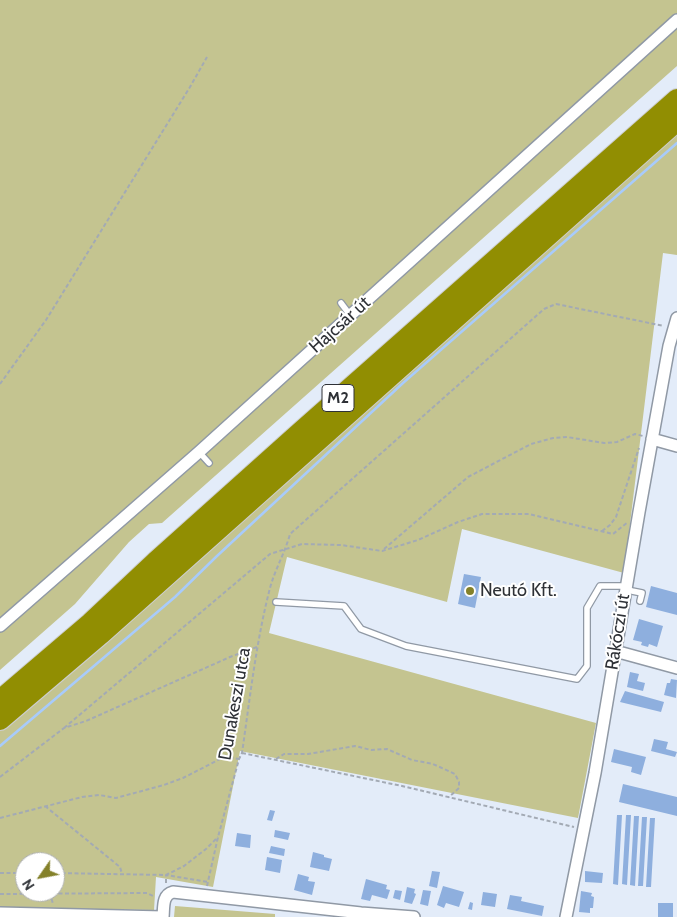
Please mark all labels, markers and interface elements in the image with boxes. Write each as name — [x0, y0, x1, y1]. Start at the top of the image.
street label: Hajcsár út — [305, 292, 375, 358]
road number: M2 — [322, 384, 354, 412]
place label: Neutó Kft. — [480, 580, 557, 602]
marker: Neutó Kft. — [464, 585, 476, 597]
street label: Rákóczi út — [601, 592, 635, 672]
street label: Dunakeszi utca — [214, 646, 256, 762]
north arrow — [15, 852, 65, 902]
text: N — [18, 876, 39, 894]

